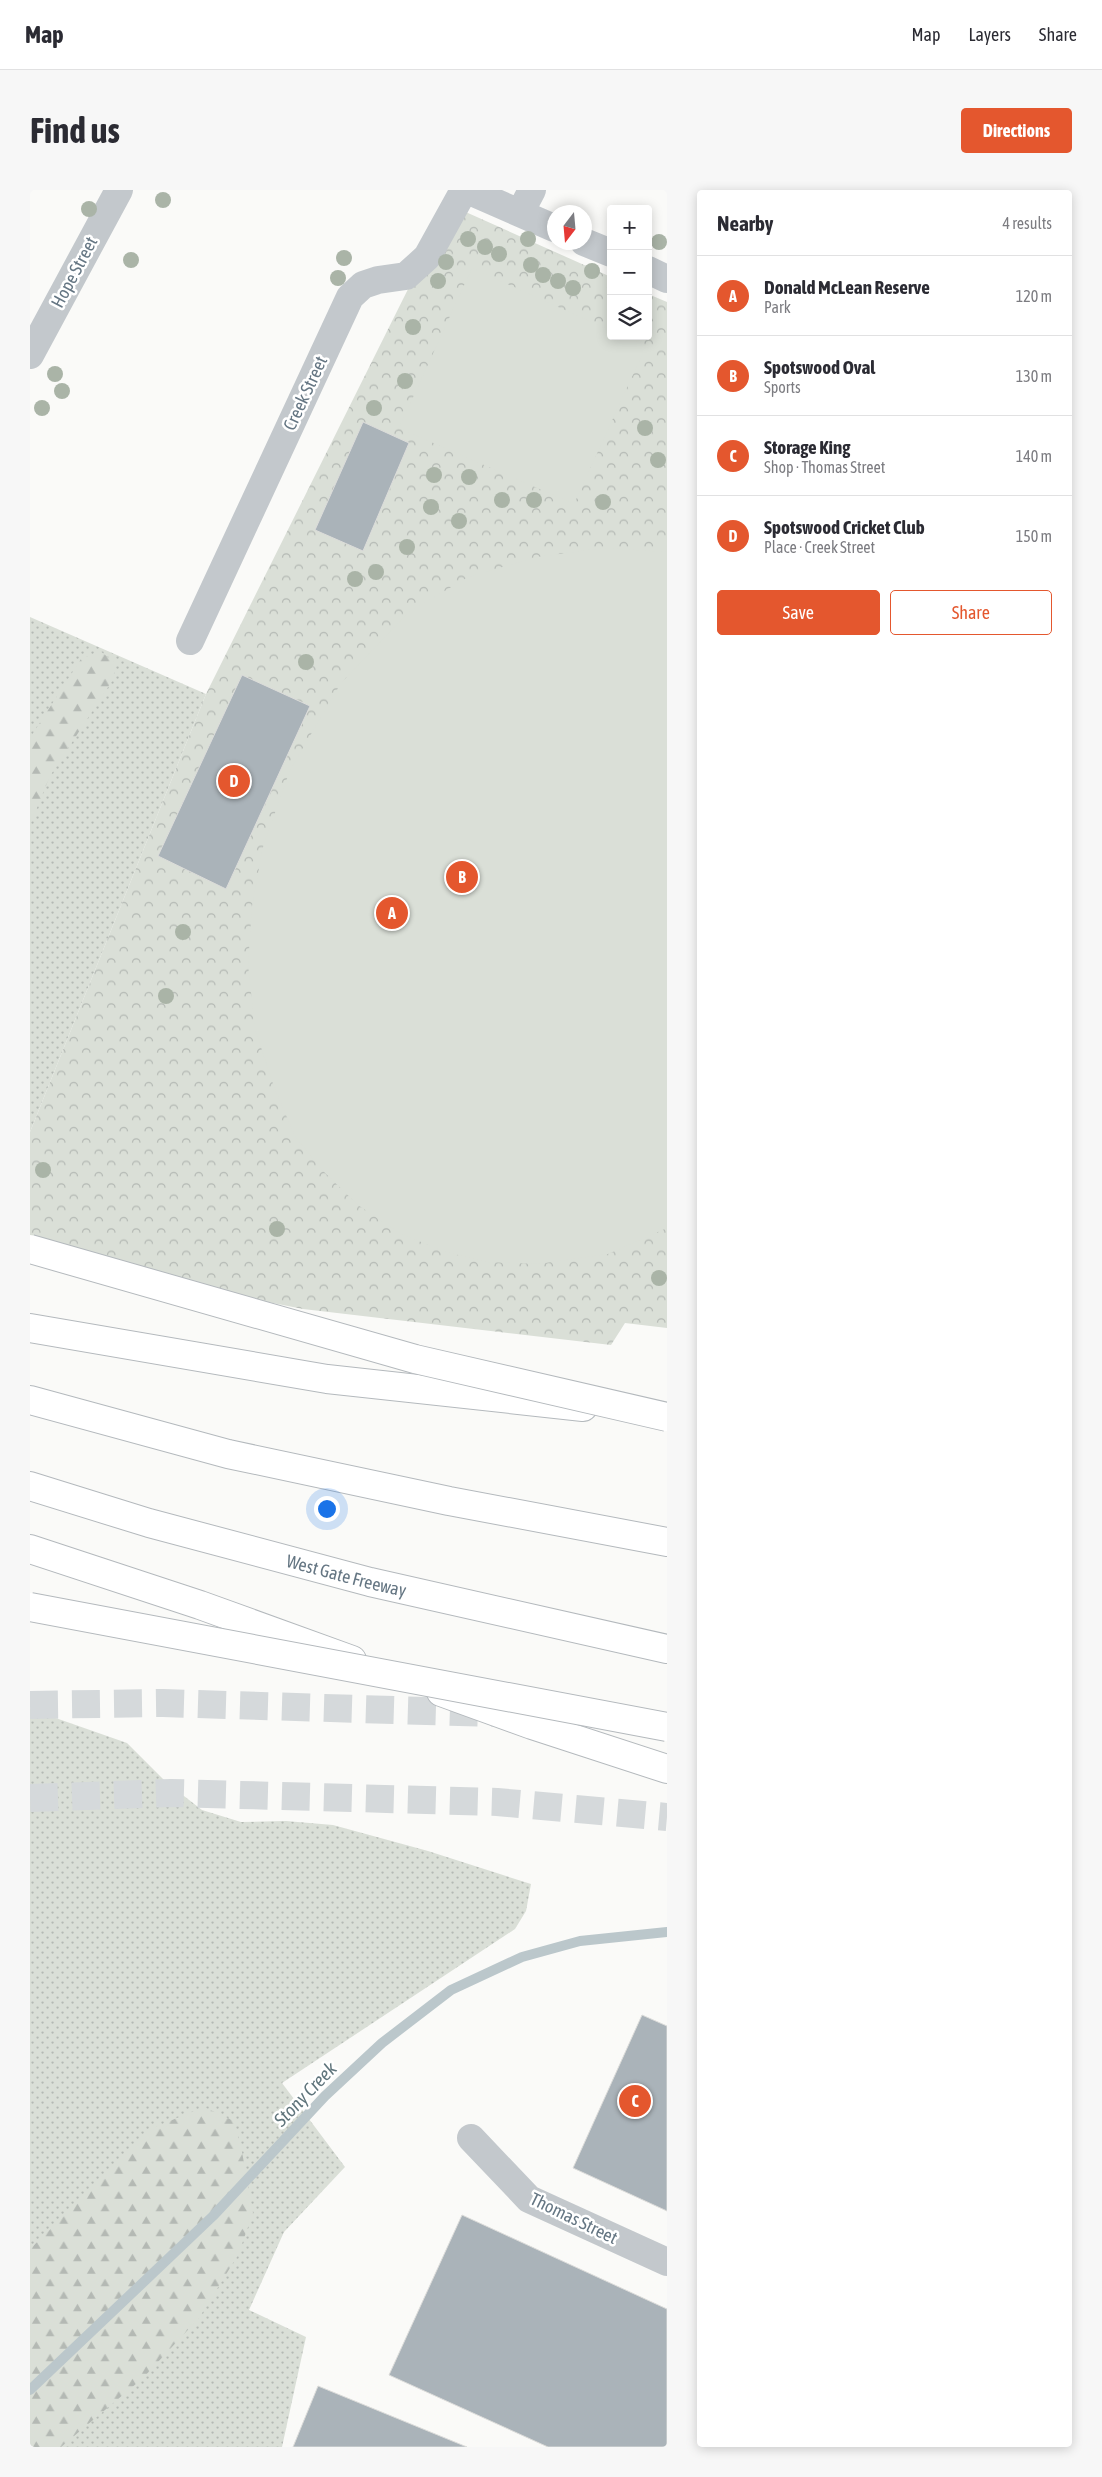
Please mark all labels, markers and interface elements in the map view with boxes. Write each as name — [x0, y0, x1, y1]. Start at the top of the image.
text: Map — [25, 21, 64, 48]
text: Map — [911, 24, 940, 45]
text: Layers — [968, 24, 1011, 45]
text: Share — [1039, 24, 1077, 45]
button: Directions — [961, 108, 1072, 153]
text: Find us — [30, 110, 120, 150]
north arrow — [547, 205, 592, 250]
map controls — [607, 205, 652, 340]
button: + — [607, 205, 652, 250]
text: Nearby — [717, 211, 773, 235]
text: 4 results — [1002, 214, 1052, 232]
street label: Hope Street — [47, 233, 101, 311]
button: − — [607, 250, 652, 295]
text: Donald McLean Reserve — [764, 276, 930, 298]
text: A — [729, 287, 737, 305]
text: 120 m — [1016, 287, 1052, 305]
button: layers — [607, 295, 652, 340]
text: Park — [764, 298, 791, 316]
street label: Creek Street — [279, 353, 331, 433]
text: Spotswood Oval — [764, 356, 875, 378]
text: B — [729, 367, 737, 385]
text: 130 m — [1016, 367, 1052, 385]
text: Sports — [764, 378, 801, 396]
text: Storage King — [764, 436, 850, 458]
text: C — [729, 447, 737, 465]
text: 140 m — [1016, 447, 1052, 465]
text: Shop · Thomas Street — [764, 458, 885, 476]
text: Spotswood Cricket Club — [764, 516, 925, 538]
text: D — [729, 527, 737, 545]
text: 150 m — [1016, 527, 1052, 545]
text: Place · Creek Street — [764, 538, 875, 556]
button: Save — [717, 590, 880, 635]
button: Share — [890, 590, 1052, 635]
pin: D — [218, 762, 250, 800]
pin: B — [446, 858, 478, 896]
pin: A — [376, 894, 408, 932]
your location — [314, 1496, 340, 1522]
street label: West Gate Freeway — [284, 1550, 409, 1600]
water label: Stony Creek — [268, 2057, 341, 2131]
pin: C — [619, 2082, 651, 2120]
street label: Thomas Street — [527, 2188, 621, 2248]

